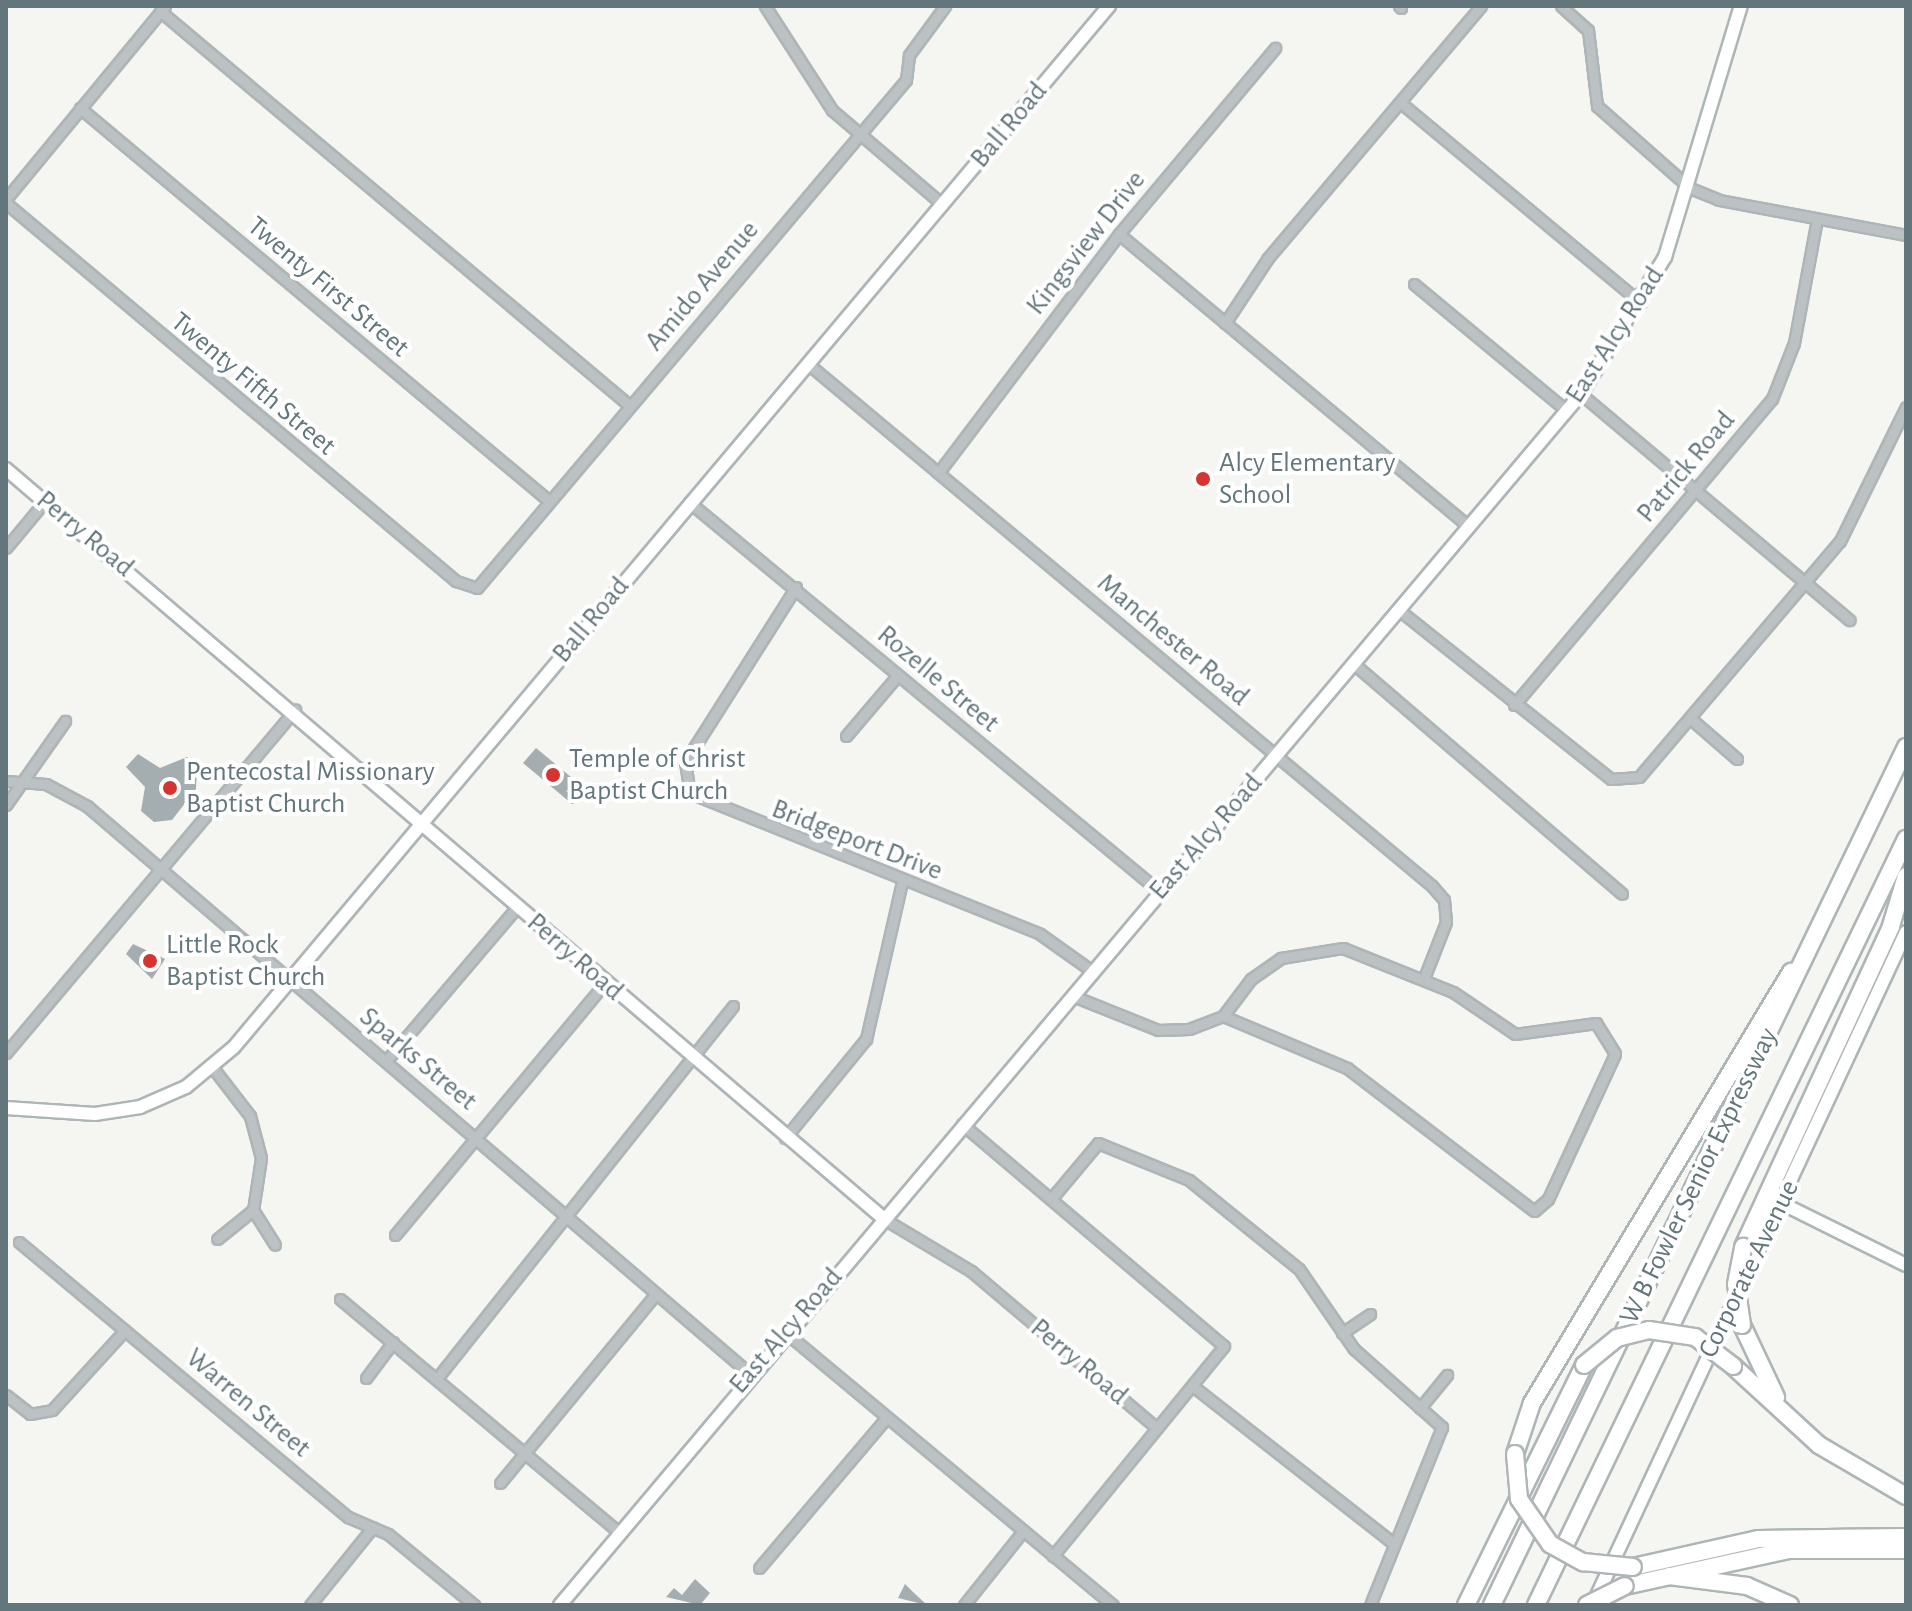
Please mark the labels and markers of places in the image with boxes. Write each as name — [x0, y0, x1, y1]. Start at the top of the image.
place label: Alcy Elementary School — [1219, 446, 1395, 512]
marker: Alcy Elementary School — [1194, 470, 1212, 488]
place label: Temple of Christ Baptist Church — [569, 742, 745, 808]
place label: Pentecostal Missionary Baptist Church — [186, 755, 435, 821]
marker: Temple of Christ Baptist Church — [544, 766, 562, 784]
marker: Pentecostal Missionary Baptist Church — [161, 779, 179, 797]
place label: Little Rock Baptist Church — [166, 928, 325, 994]
marker: Little Rock Baptist Church — [141, 952, 159, 970]

